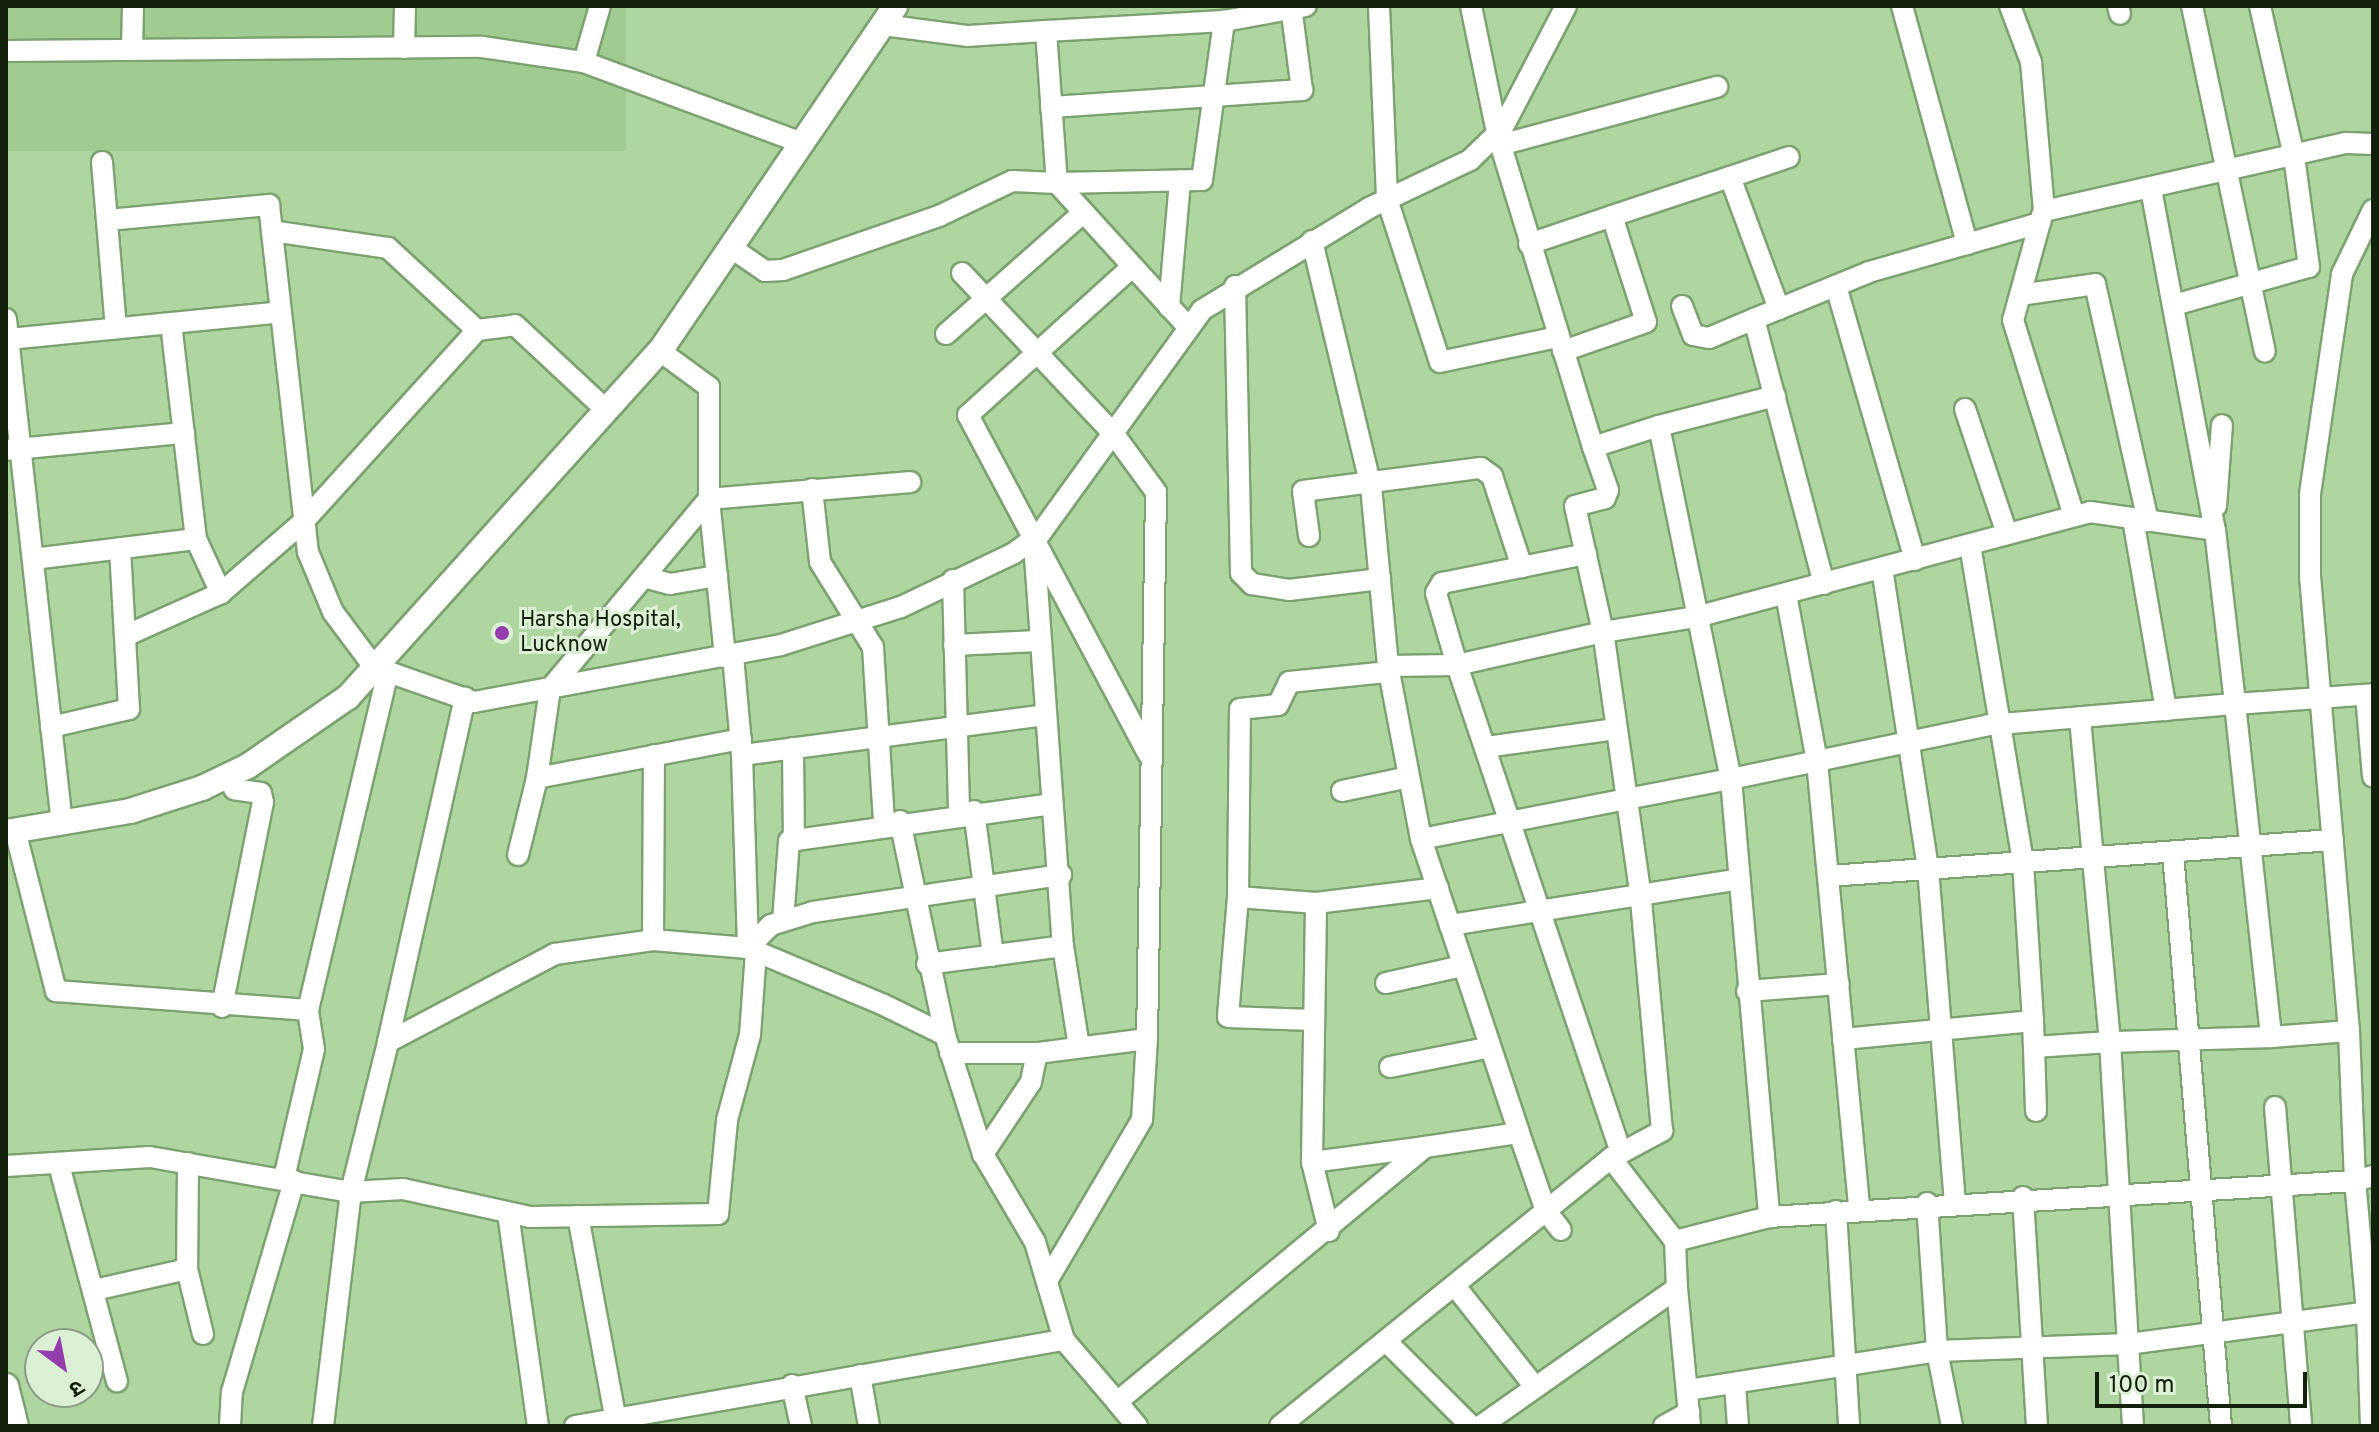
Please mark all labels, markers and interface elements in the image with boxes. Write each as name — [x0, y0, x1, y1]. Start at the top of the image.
place label: Harsha Hospital, Lucknow — [520, 607, 681, 658]
marker: Harsha Hospital, Lucknow — [491, 622, 513, 644]
north arrow — [24, 1328, 104, 1408]
scale bar — [2099, 1356, 2311, 1406]
text: 100 m — [2109, 1371, 2175, 1401]
text: उ — [63, 1372, 89, 1402]

